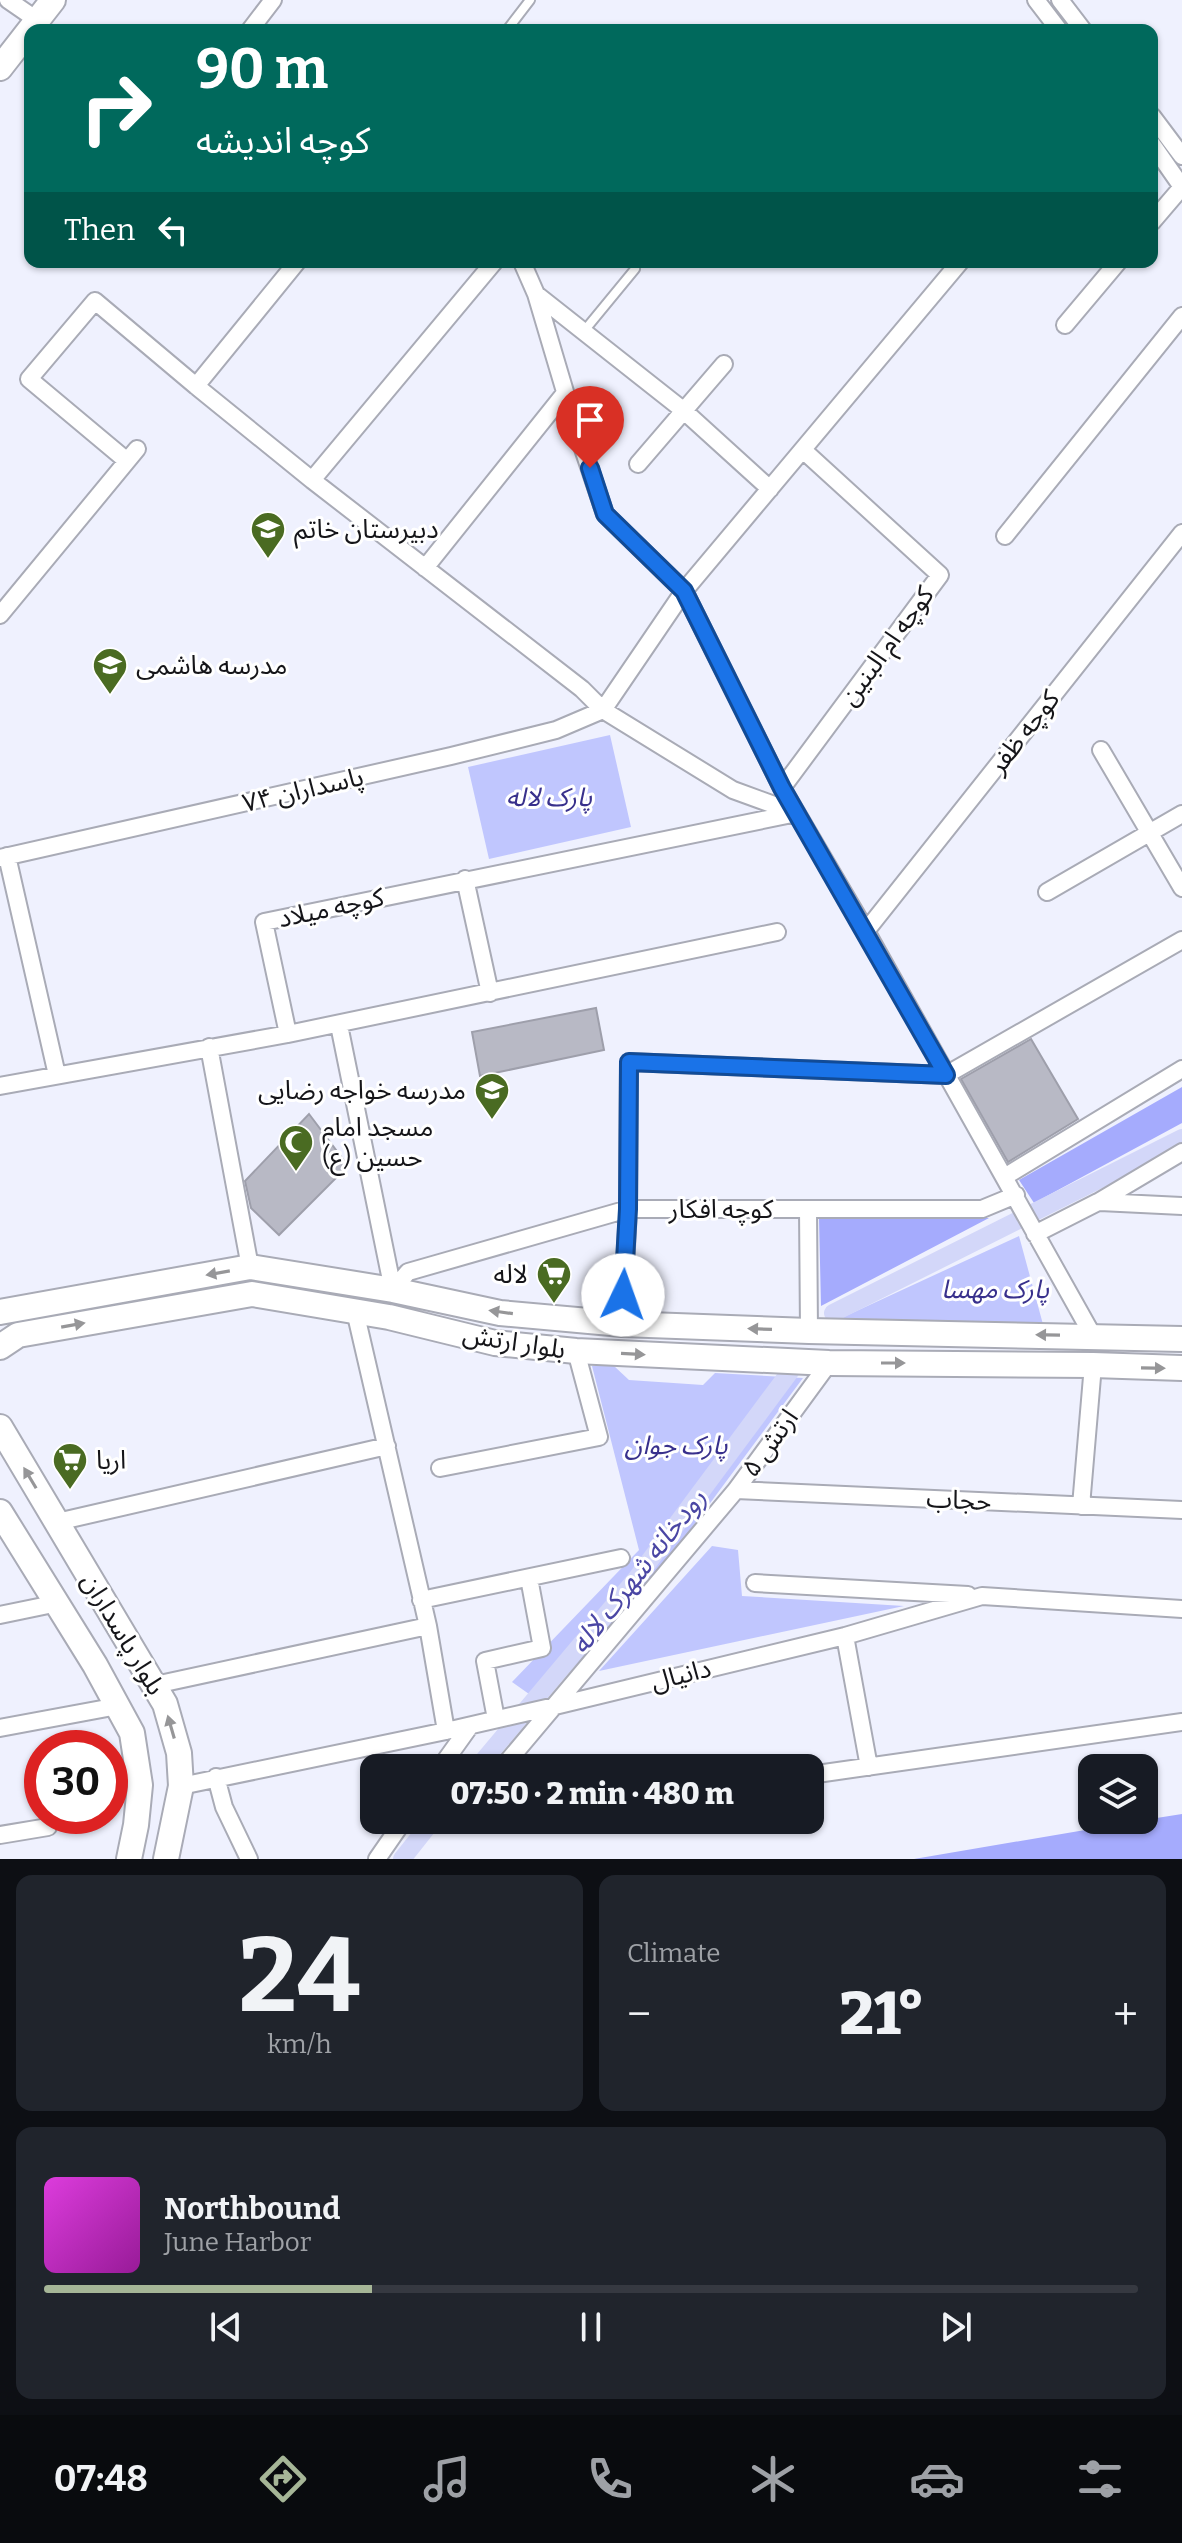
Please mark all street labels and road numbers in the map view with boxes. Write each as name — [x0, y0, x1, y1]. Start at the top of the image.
street label: کوچه ام البنین — [833, 580, 944, 714]
street label: کوچه ظفر — [981, 684, 1067, 781]
street label: پاسداران ۷۴ — [239, 761, 367, 820]
street label: کوچه میلاد — [275, 882, 387, 935]
street label: کوچه افکار — [668, 1194, 773, 1226]
street label: بلوار ارتش — [460, 1319, 568, 1365]
street label: ارتش ۵ — [735, 1403, 805, 1483]
street label: حجاب — [926, 1483, 992, 1517]
street label: بلوار پاسداران — [73, 1567, 171, 1701]
street label: دانیال — [648, 1653, 714, 1697]

